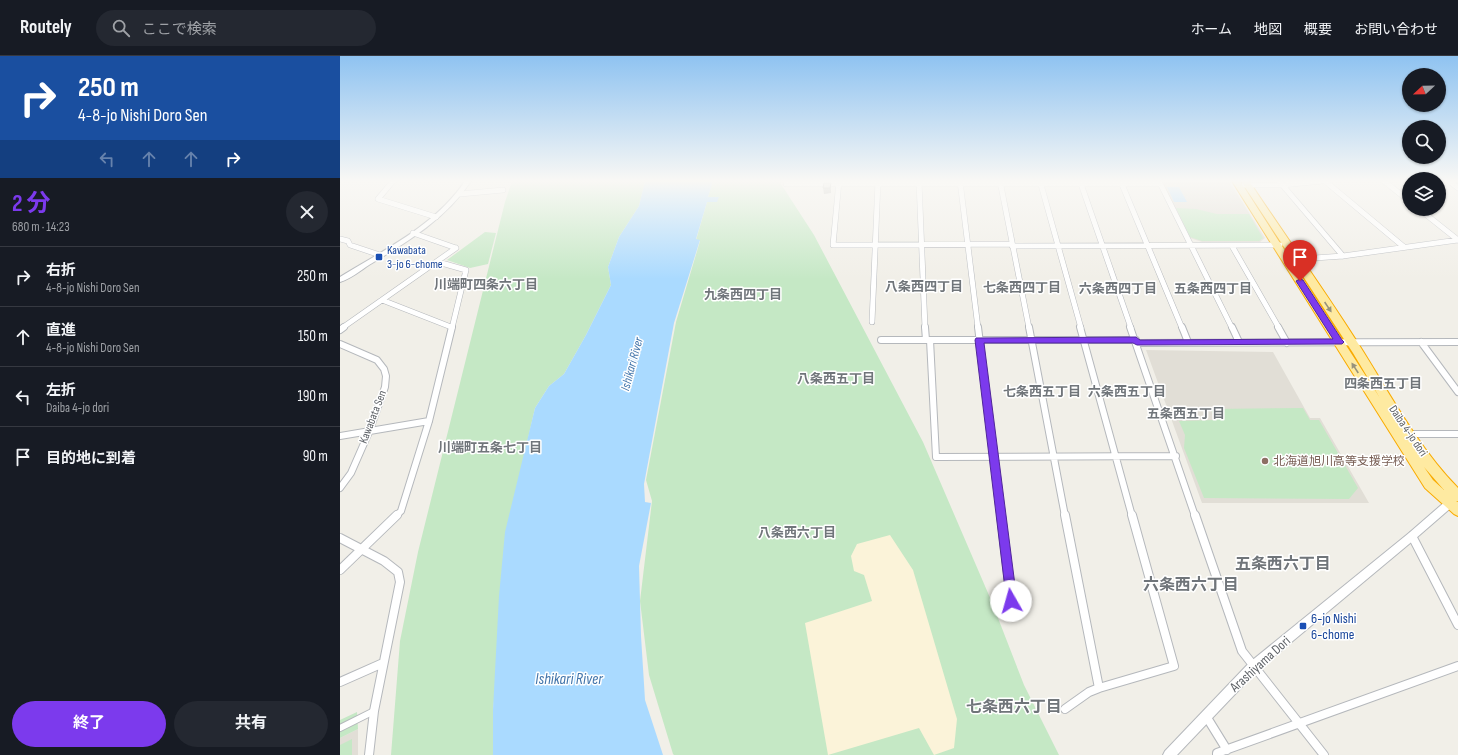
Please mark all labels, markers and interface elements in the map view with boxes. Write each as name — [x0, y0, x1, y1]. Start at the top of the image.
search box — [96, 10, 376, 46]
text: Routely — [20, 16, 72, 39]
icon: search — [110, 17, 132, 39]
text: ここで検索 — [142, 20, 217, 39]
text: ホーム — [1190, 21, 1232, 38]
text: 地図 — [1254, 21, 1282, 38]
text: 概要 — [1304, 21, 1332, 38]
text: お問い合わせ — [1354, 21, 1438, 38]
north arrow — [1402, 68, 1446, 112]
map controls — [1402, 68, 1446, 216]
text: 250 m — [78, 71, 139, 104]
icon: right — [12, 72, 64, 124]
text: 4-8-jo Nishi Doro Sen — [78, 105, 207, 126]
button: search — [1402, 120, 1446, 164]
icon: left — [96, 148, 118, 170]
icon: ahead — [138, 148, 160, 170]
icon: ahead — [180, 148, 202, 170]
icon: right — [222, 148, 244, 170]
button: layers — [1402, 172, 1446, 216]
text: 2 分 — [12, 189, 50, 218]
button: close — [286, 191, 328, 233]
text: 680 m · 14:23 — [12, 219, 70, 235]
pin — [1283, 240, 1317, 281]
place label: Kawabata 3-jo 6-chome — [387, 243, 443, 272]
icon: arrive — [1289, 246, 1311, 268]
marker: Kawabata 3-jo 6-chome — [374, 252, 384, 262]
text: 右折 — [46, 261, 76, 280]
icon: right — [12, 266, 34, 288]
text: 250 m — [297, 267, 328, 286]
district label: 川端町四条六丁目 — [434, 277, 538, 293]
district label: 八条西四丁目 — [885, 279, 963, 295]
text: 4-8-jo Nishi Doro Sen — [46, 280, 139, 296]
district label: 七条西四丁目 — [983, 280, 1061, 296]
district label: 六条西四丁目 — [1079, 281, 1157, 297]
district label: 五条西四丁目 — [1174, 281, 1252, 297]
district label: 九条西四丁目 — [704, 287, 782, 303]
one-way arrow — [1324, 302, 1332, 312]
text: 直進 — [46, 321, 76, 340]
icon: ahead — [12, 326, 34, 348]
text: 150 m — [298, 327, 328, 346]
water label: Ishikari River — [617, 334, 647, 392]
text: 4-8-jo Nishi Doro Sen — [46, 340, 139, 356]
one-way arrow — [1352, 362, 1359, 374]
district label: 八条西五丁目 — [797, 371, 875, 387]
district label: 四条西五丁目 — [1344, 376, 1422, 392]
text: 左折 — [46, 381, 76, 400]
district label: 七条西五丁目 — [1003, 384, 1081, 400]
district label: 六条西五丁目 — [1088, 384, 1166, 400]
icon: left — [12, 386, 34, 408]
text: 190 m — [297, 387, 328, 406]
street label: Kawabata Sen — [356, 388, 390, 446]
text: Daiba 4-jo dori — [46, 400, 109, 416]
street label: Daiba 4-jo dori — [1385, 403, 1431, 459]
district label: 五条西五丁目 — [1147, 406, 1225, 422]
district label: 川端町五条七丁目 — [438, 440, 542, 456]
icon: arrive — [12, 446, 34, 468]
text: 90 m — [303, 447, 328, 466]
text: 目的地に到着 — [46, 449, 136, 468]
place label: 北海道旭川高等支援学校 — [1273, 454, 1405, 469]
marker: 北海道旭川高等支援学校 — [1260, 456, 1270, 466]
district label: 八条西六丁目 — [758, 525, 836, 541]
district label: 五条西六丁目 — [1235, 555, 1331, 574]
district label: 六条西六丁目 — [1143, 576, 1239, 595]
position arrow — [990, 580, 1032, 622]
place label: 6-jo Nishi 6-chome — [1311, 610, 1356, 643]
marker: 6-jo Nishi 6-chome — [1298, 621, 1308, 631]
street label: Arashiyama Dori — [1225, 632, 1294, 696]
water label: Ishikari River — [535, 670, 603, 689]
district label: 七条西六丁目 — [966, 698, 1062, 717]
button: 終了 — [12, 701, 166, 747]
button: 共有 — [174, 701, 328, 747]

